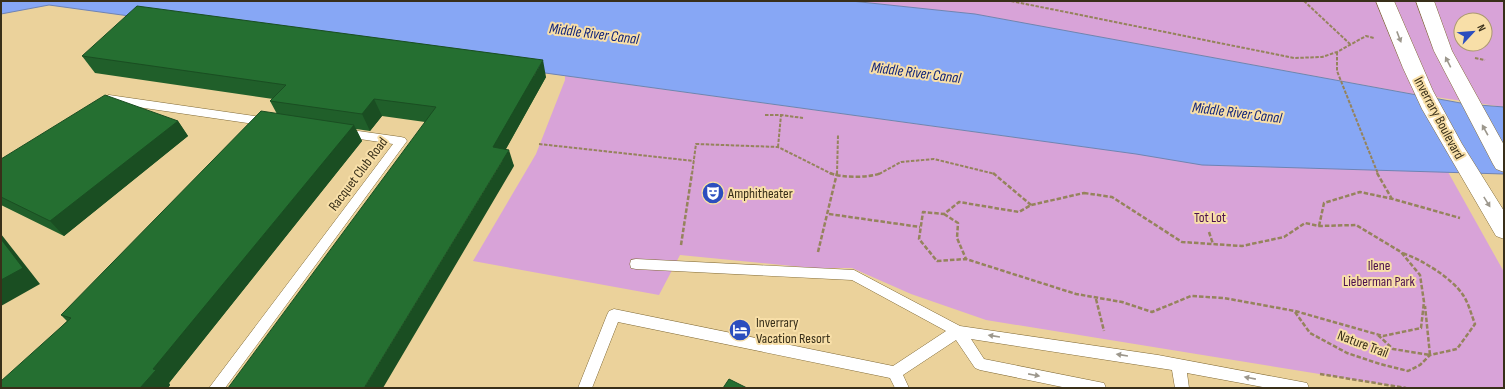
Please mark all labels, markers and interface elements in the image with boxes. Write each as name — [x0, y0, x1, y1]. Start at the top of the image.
north arrow — [1453, 12, 1493, 52]
water label: Middle River Canal — [548, 19, 641, 49]
text: N — [1474, 22, 1489, 33]
one-way arrow — [1397, 32, 1403, 44]
one-way arrow — [1445, 56, 1452, 67]
water label: Middle River Canal — [870, 58, 963, 88]
street label: Inverrary Boulevard — [1410, 74, 1468, 162]
water label: Middle River Canal — [1191, 98, 1284, 128]
one-way arrow — [1482, 124, 1489, 136]
street label: Racquet Club Road — [325, 134, 391, 214]
theatre icon: Amphitheater — [700, 180, 726, 206]
place label: Amphitheater — [727, 185, 793, 202]
one-way arrow — [1483, 196, 1490, 208]
park label: Tot Lot — [1194, 209, 1226, 226]
park label: Ilene Lieberman Park — [1343, 257, 1416, 290]
place label: Inverrary Vacation Resort — [756, 314, 830, 347]
hotel icon: Inverrary Vacation Resort — [727, 317, 753, 343]
street label: Nature Trail — [1335, 327, 1391, 361]
one-way arrow — [988, 333, 1000, 339]
one-way arrow — [1116, 352, 1128, 358]
one-way arrow — [1028, 372, 1040, 378]
one-way arrow — [1244, 375, 1256, 381]

